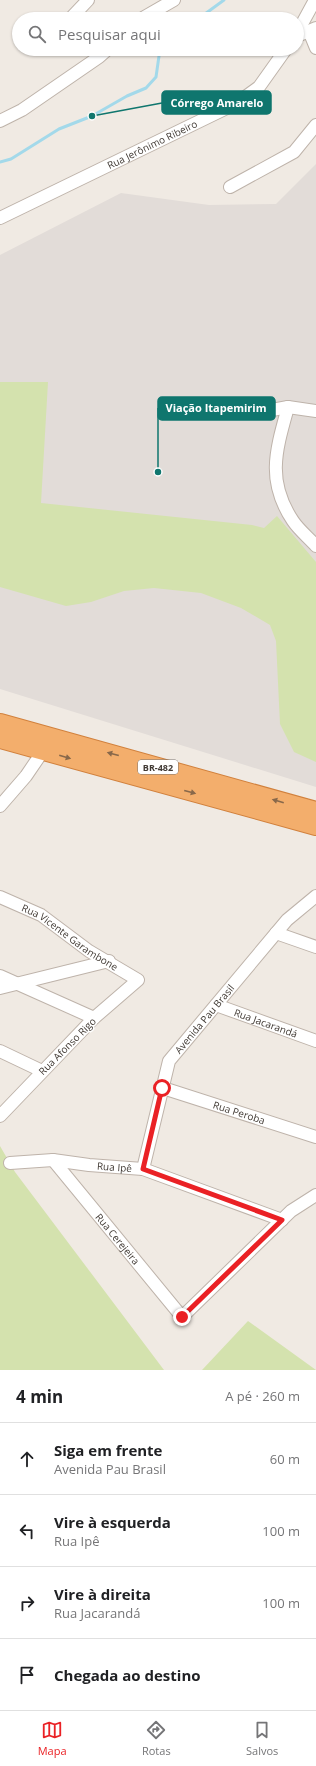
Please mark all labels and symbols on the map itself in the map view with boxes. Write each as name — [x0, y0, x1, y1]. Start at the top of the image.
callout: Córrego Amarelo — [162, 91, 271, 114]
text: Córrego Amarelo — [171, 95, 264, 110]
street label: Rua Jerônimo Ribeiro — [105, 116, 199, 172]
callout: Viação Itapemirim — [158, 397, 275, 420]
text: Viação Itapemirim — [166, 400, 266, 415]
one-way arrow — [107, 751, 119, 757]
one-way arrow — [59, 754, 71, 760]
road number: BR-482 — [138, 760, 178, 774]
one-way arrow — [184, 789, 196, 795]
one-way arrow — [272, 798, 284, 804]
street label: Rua Vicente Garambone — [20, 900, 121, 974]
street label: Avenida Pau Brasil — [171, 981, 237, 1056]
street label: Rua Jacarandá — [232, 1005, 300, 1041]
street label: Rua Afonso Rigo — [35, 1014, 99, 1078]
route start — [153, 1079, 171, 1097]
street label: Rua Peroba — [211, 1098, 267, 1127]
street label: Rua Ipê — [96, 1159, 133, 1175]
street label: Rua Cerejeira — [93, 1210, 143, 1267]
route end — [173, 1308, 191, 1326]

